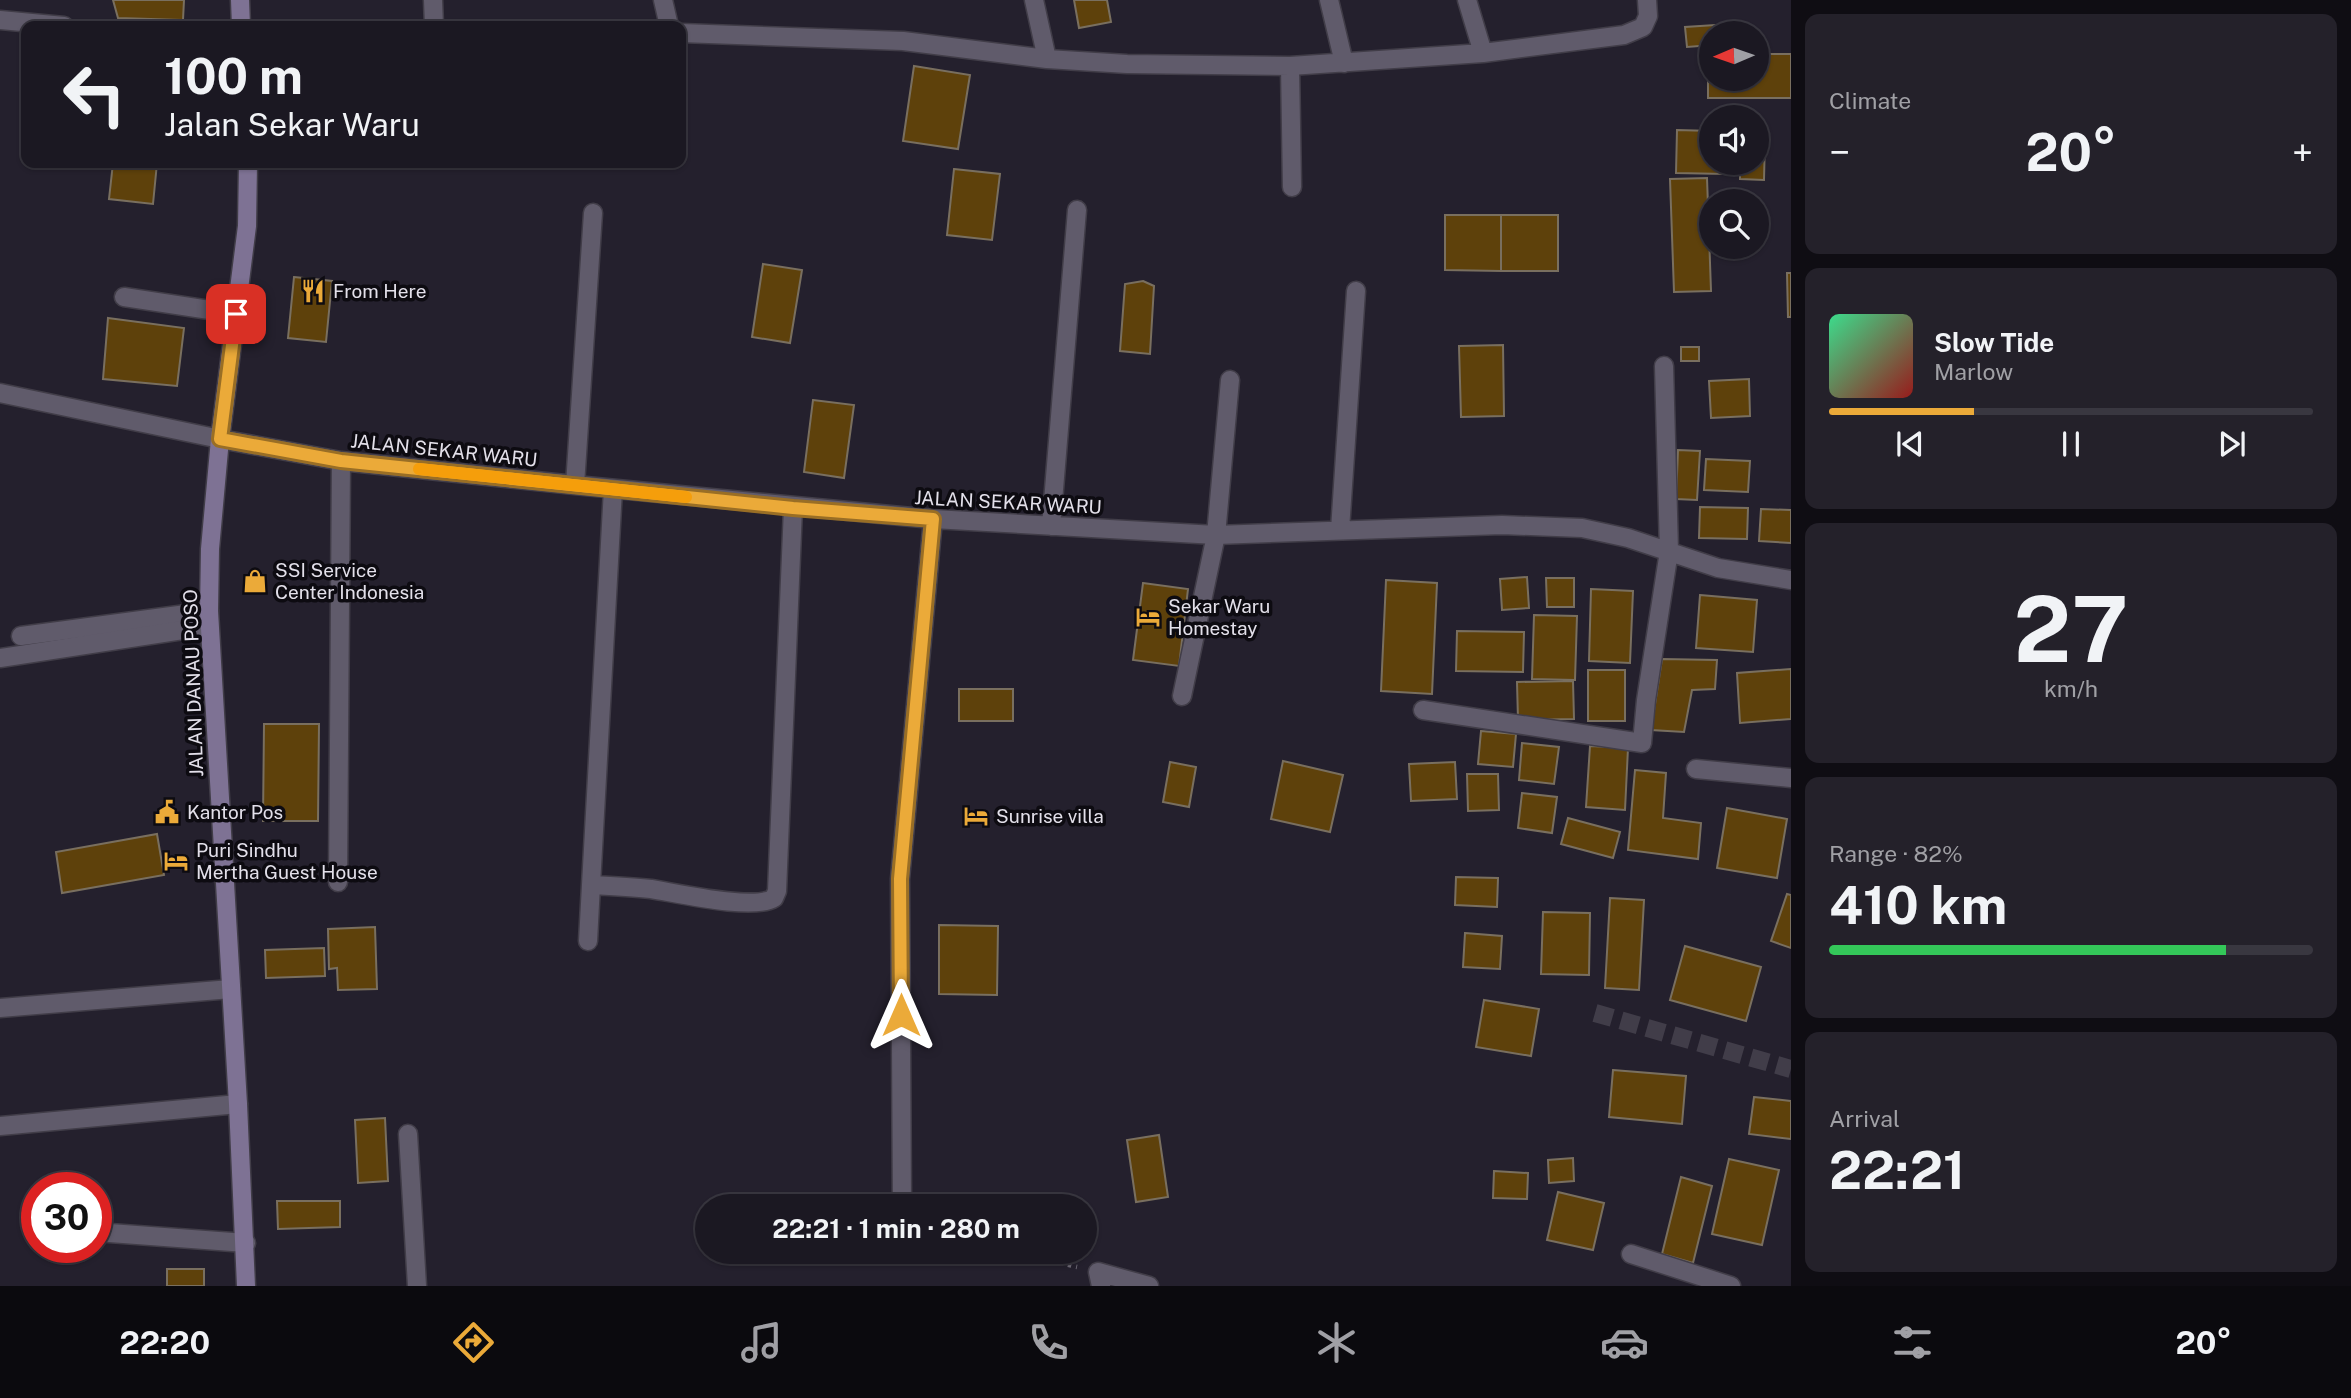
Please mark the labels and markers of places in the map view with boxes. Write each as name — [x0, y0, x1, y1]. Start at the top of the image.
restaurant icon: From Here — [299, 277, 327, 305]
place label: From Here — [333, 280, 427, 302]
pin — [206, 284, 266, 344]
place label: SSI Service Center Indonesia — [275, 559, 424, 603]
shop icon: SSI Service Center Indonesia — [241, 567, 269, 595]
place label: Sekar Waru Homestay — [1168, 595, 1270, 639]
hotel icon: Sekar Waru Homestay — [1134, 603, 1162, 631]
public building icon: Kantor Pos — [153, 798, 181, 826]
place label: Kantor Pos — [187, 801, 283, 823]
hotel icon: Sunrise villa — [962, 802, 990, 830]
place label: Sunrise villa — [996, 805, 1104, 827]
place label: Puri Sindhu Mertha Guest House — [196, 839, 378, 883]
hotel icon: Puri Sindhu Mertha Guest House — [162, 847, 190, 875]

